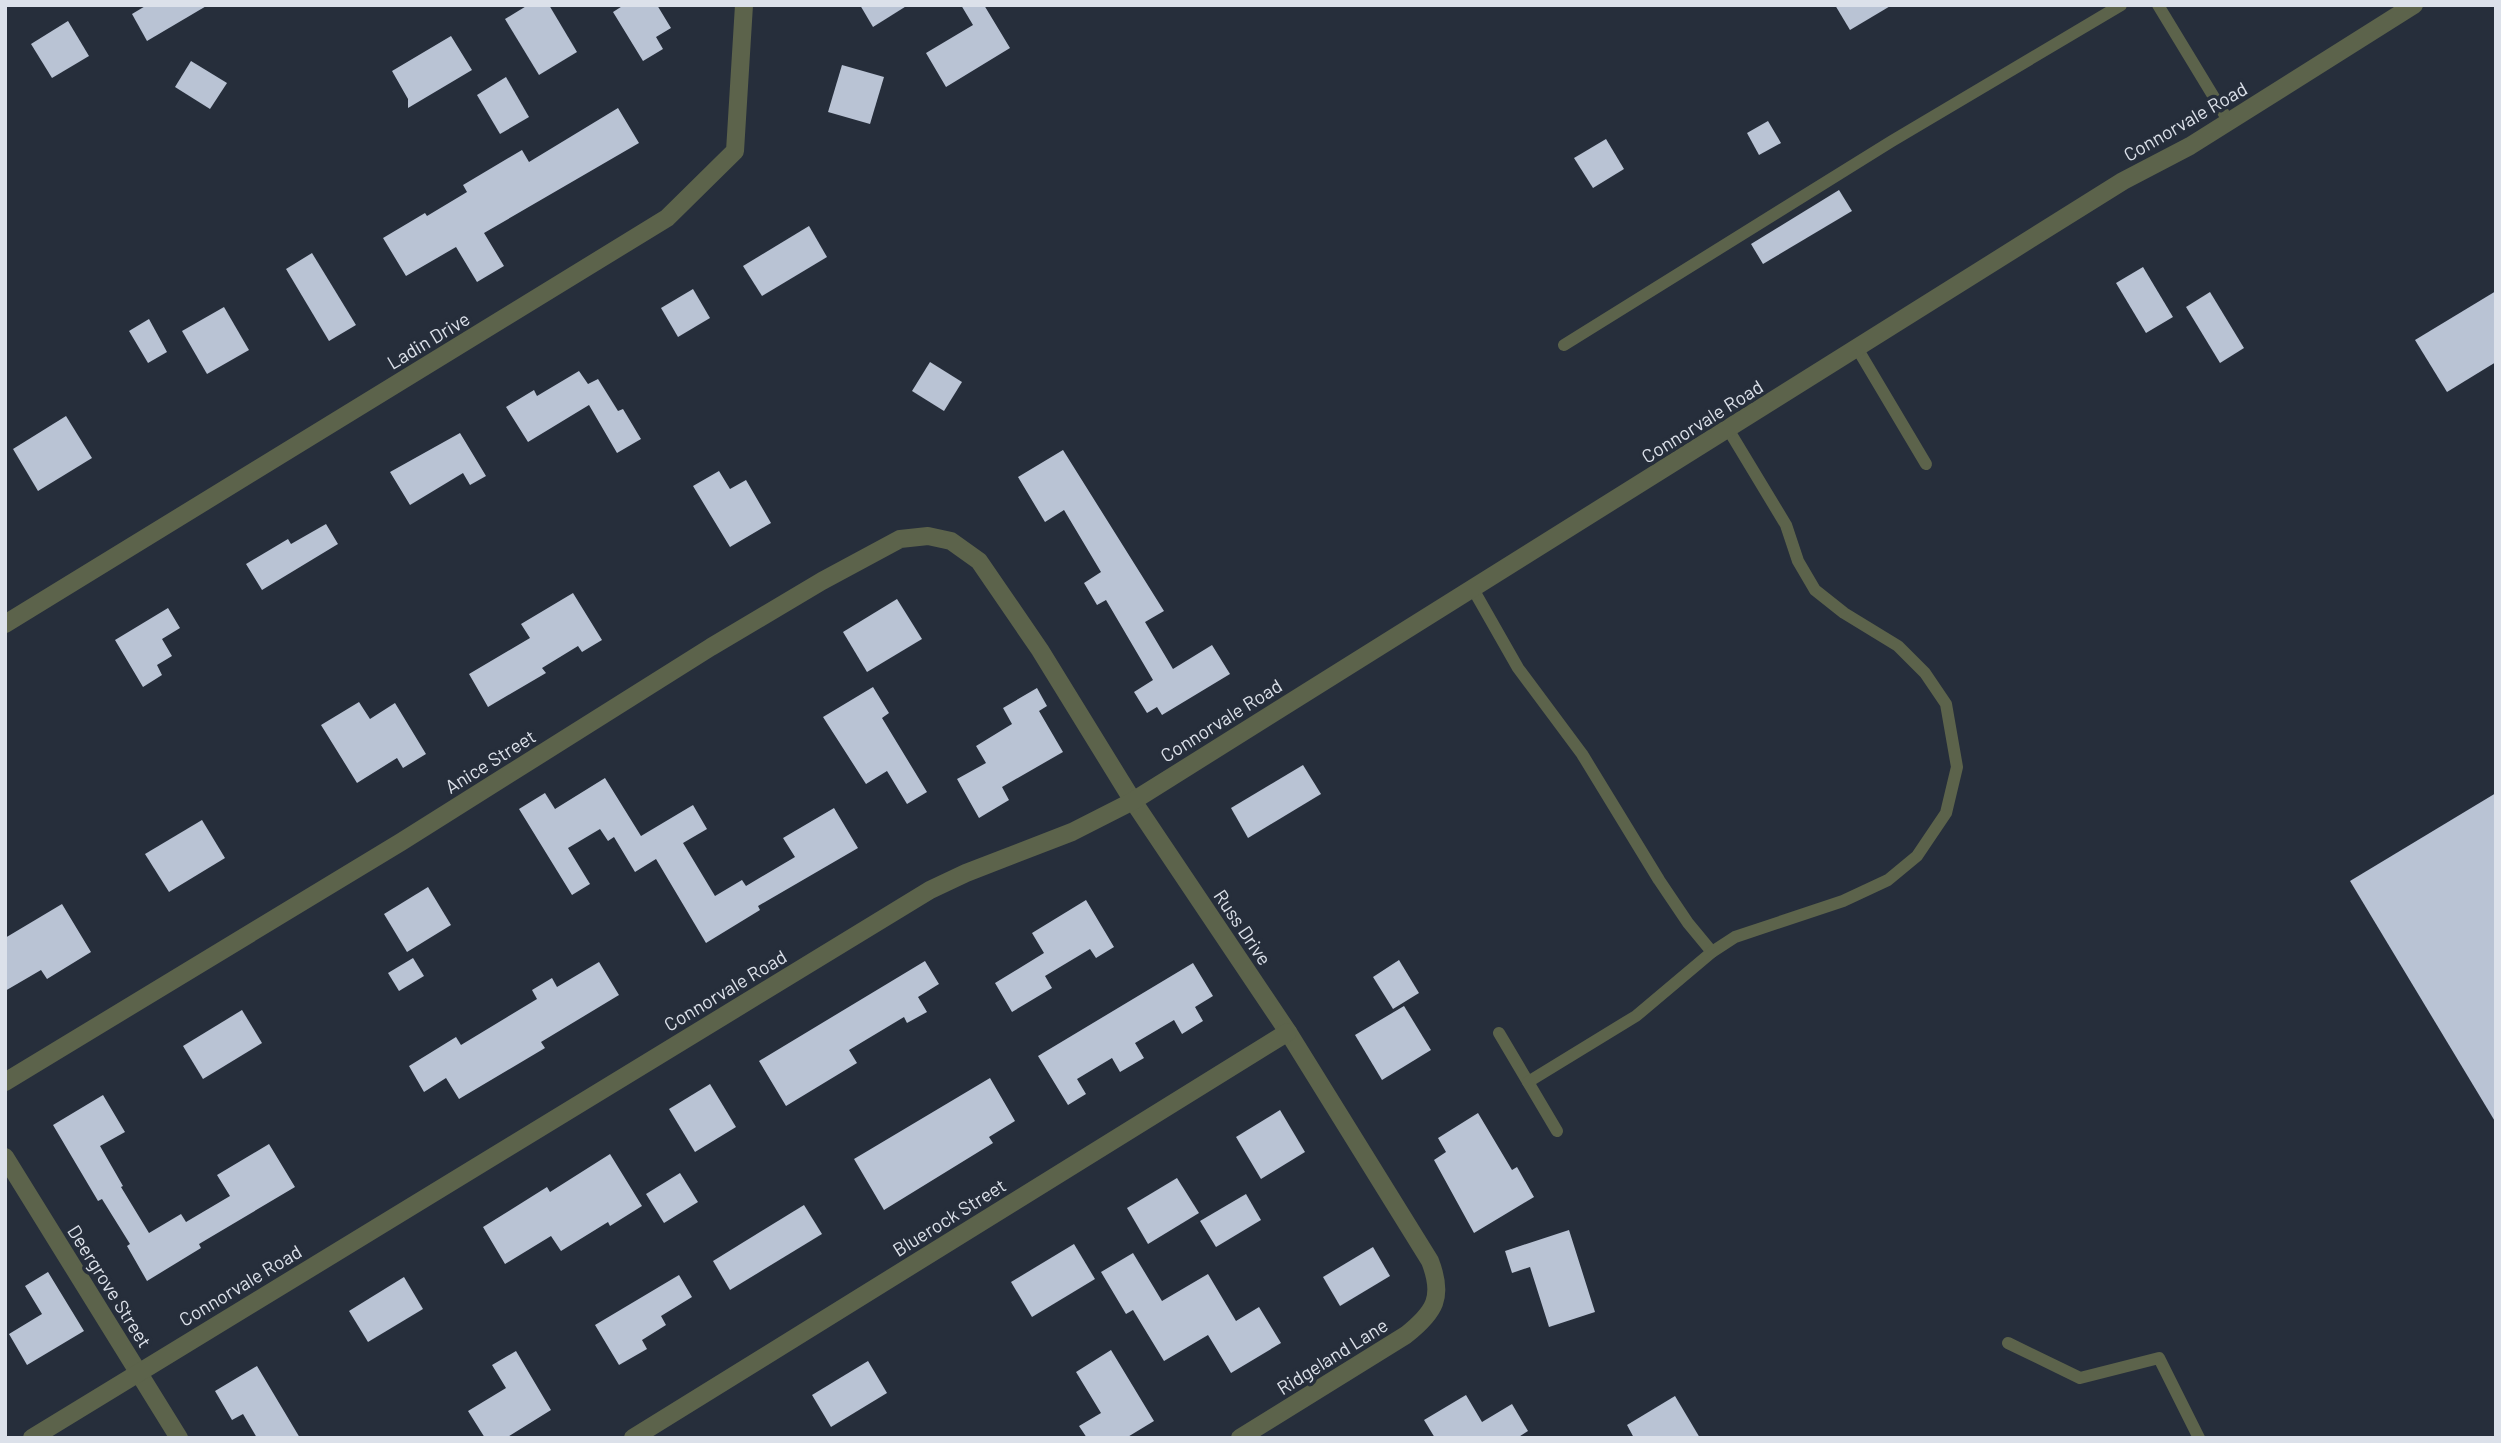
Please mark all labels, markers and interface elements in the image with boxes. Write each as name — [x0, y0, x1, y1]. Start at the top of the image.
street label: Connorvale Road — [2119, 76, 2251, 166]
street label: Ladin Drive — [383, 306, 473, 374]
street label: Connorvale Road — [1637, 374, 1767, 468]
street label: Connorvale Road — [1156, 673, 1286, 767]
street label: Anice Street — [441, 724, 539, 798]
street label: Russ Drive — [1209, 885, 1277, 969]
street label: Connorvale Road — [660, 944, 790, 1036]
street label: Bluerock Street — [888, 1173, 1010, 1261]
street label: Deergrove Street — [63, 1220, 157, 1352]
street label: Connorvale Road — [175, 1239, 305, 1331]
street label: Ridgeland Lane — [1272, 1313, 1392, 1399]

